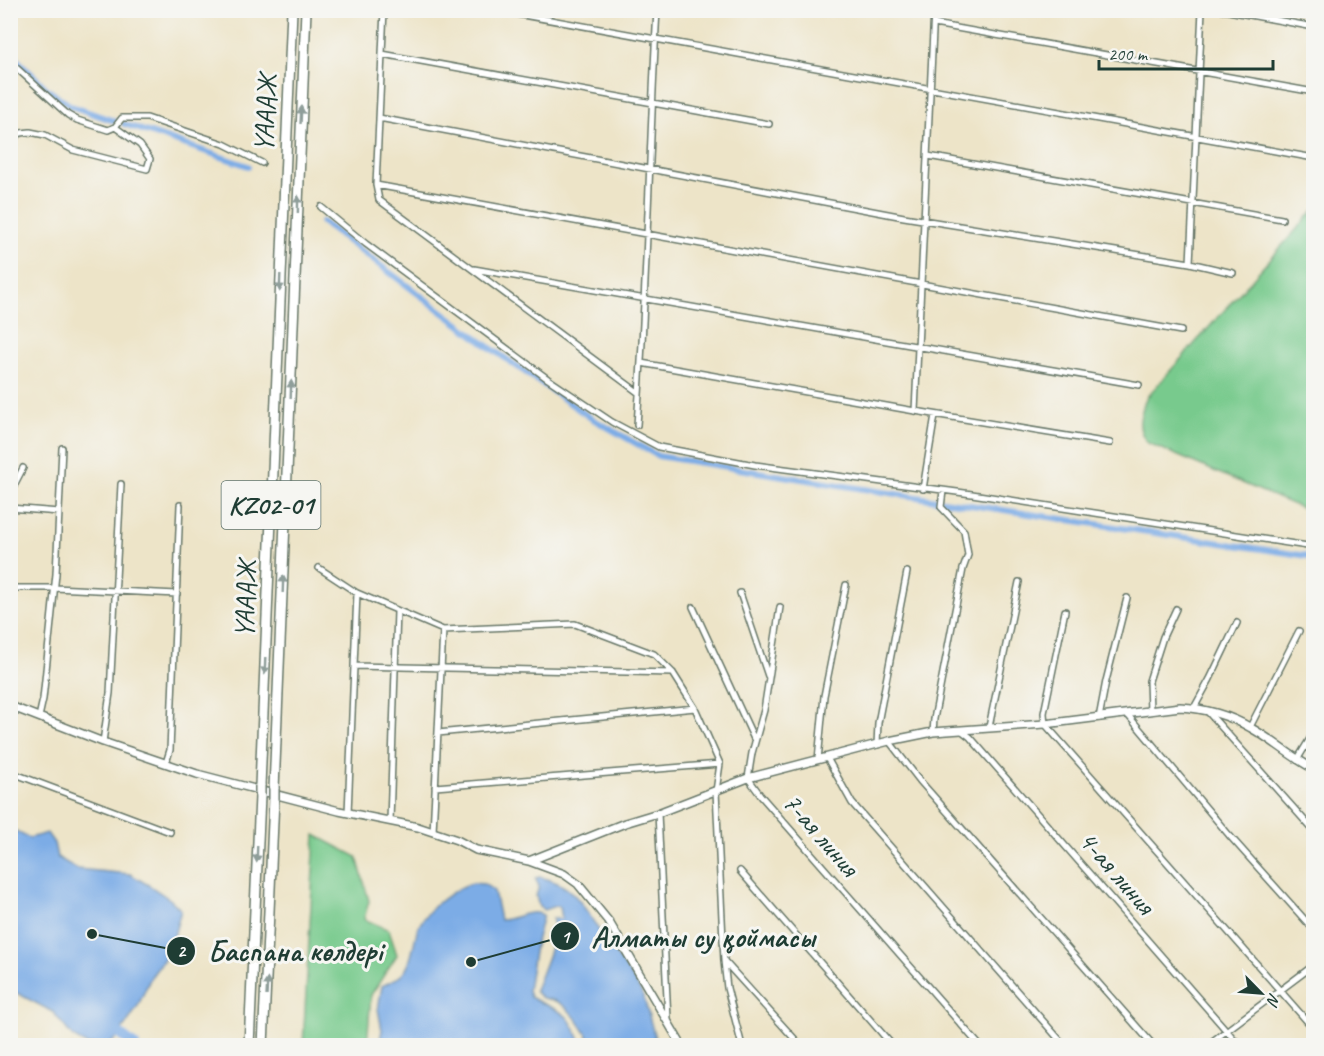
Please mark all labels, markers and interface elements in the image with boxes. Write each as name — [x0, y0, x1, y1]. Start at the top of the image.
scale bar — [1099, 33, 1273, 71]
text: 200 m — [1108, 43, 1149, 65]
street label: ҮАААЖ — [245, 69, 285, 153]
one-way arrow — [296, 105, 305, 124]
one-way arrow — [293, 194, 303, 213]
one-way arrow — [275, 273, 284, 292]
one-way arrow — [286, 380, 295, 399]
road number: KZ02-01 — [222, 481, 320, 529]
street label: ҮАААЖ — [226, 556, 264, 639]
one-way arrow — [278, 575, 287, 594]
one-way arrow — [260, 657, 269, 676]
street label: 7-ая линия — [775, 785, 868, 885]
street label: 4-ая линия — [1071, 823, 1164, 923]
one-way arrow — [253, 845, 262, 864]
callout: Алматы су қоймасы — [550, 912, 827, 960]
text: Алматы су қоймасы — [591, 918, 817, 956]
text: 1 — [561, 926, 571, 948]
callout: Баспана көлдері — [166, 927, 394, 975]
text: Баспана көлдері — [208, 932, 386, 970]
text: 2 — [177, 940, 187, 962]
north arrow — [1231, 963, 1291, 1023]
one-way arrow — [262, 978, 271, 997]
text: N — [1261, 990, 1285, 1010]

